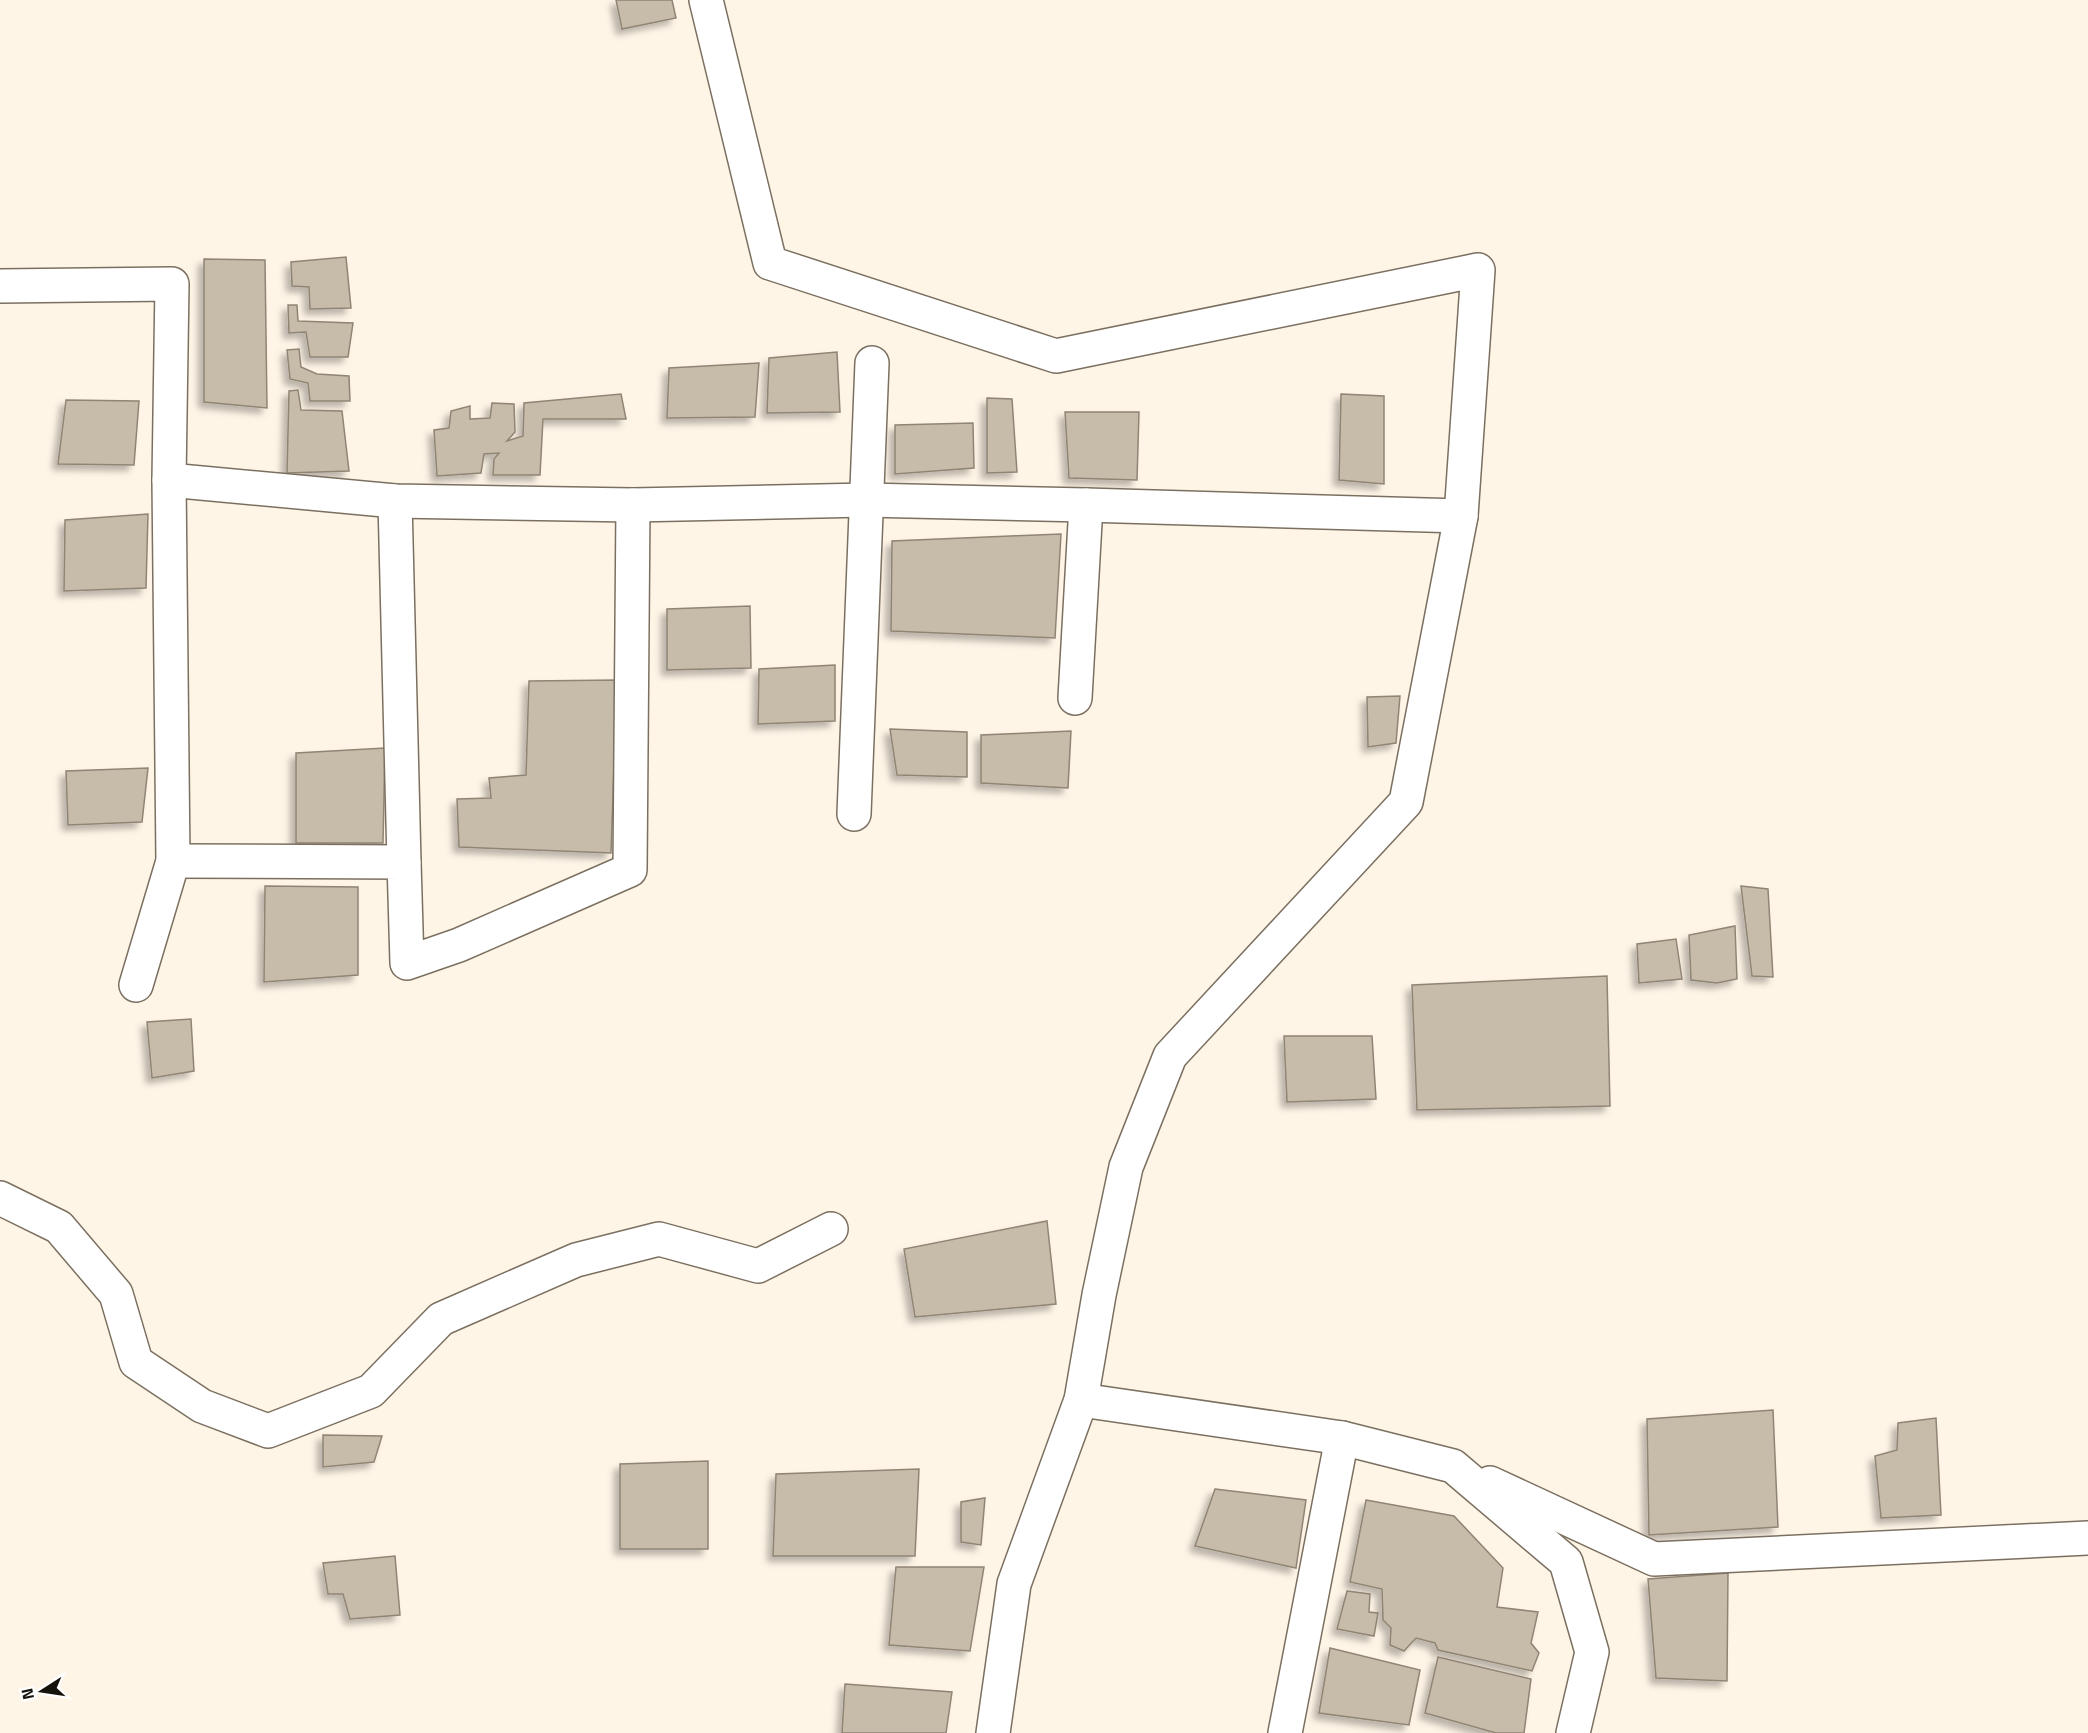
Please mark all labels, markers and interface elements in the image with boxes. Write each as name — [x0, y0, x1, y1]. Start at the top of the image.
north arrow — [12, 1661, 72, 1721]
text: N — [14, 1686, 40, 1702]

